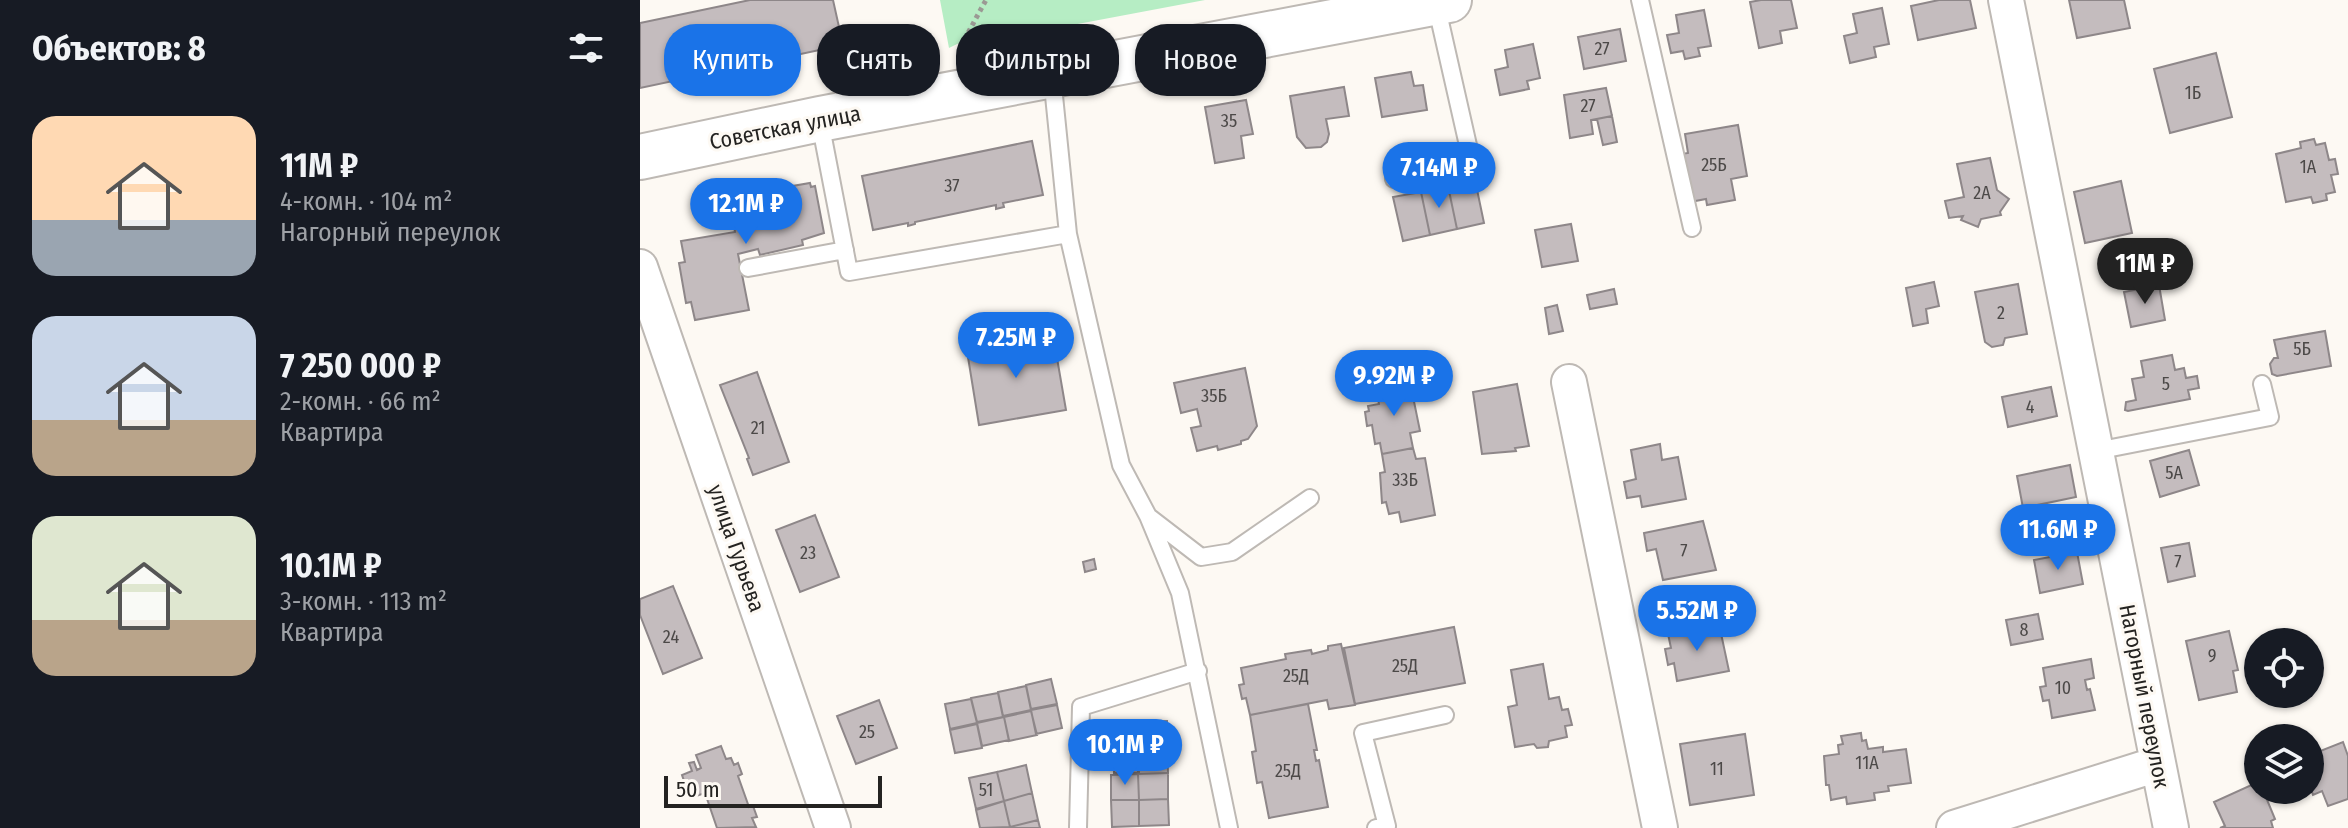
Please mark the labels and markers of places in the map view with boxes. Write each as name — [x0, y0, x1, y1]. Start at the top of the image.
pin: 7.14M ₽ — [1365, 142, 1513, 210]
pin: 12.1M ₽ — [672, 178, 820, 246]
pin: 11M ₽ — [2089, 238, 2201, 306]
pin: 7.25M ₽ — [942, 312, 1090, 380]
pin: 9.92M ₽ — [1320, 350, 1468, 418]
pin: 11.6M ₽ — [1984, 504, 2132, 572]
pin: 5.52M ₽ — [1623, 585, 1771, 653]
pin: 10.1M ₽ — [1051, 719, 1199, 787]

